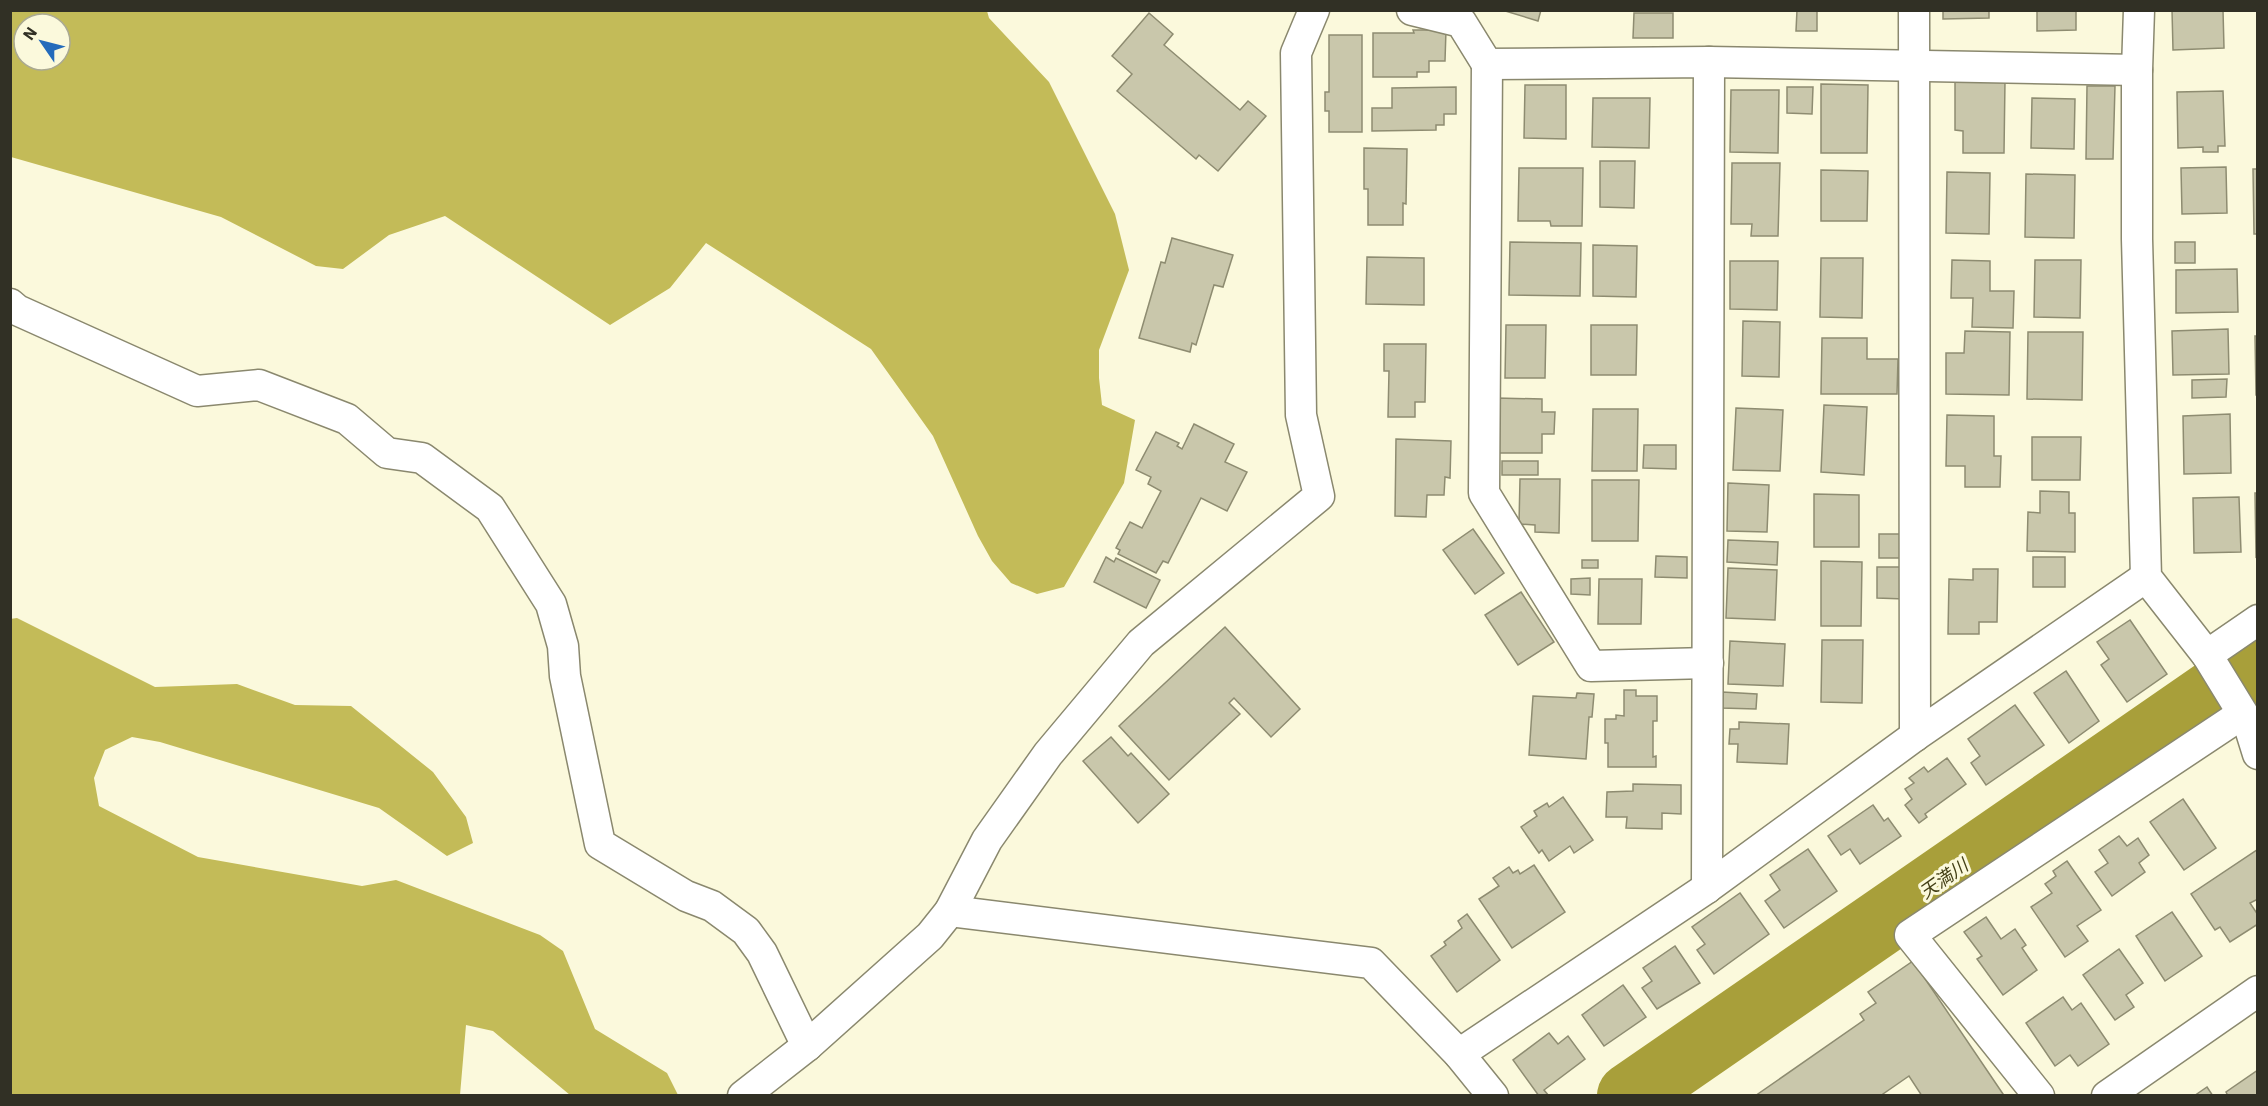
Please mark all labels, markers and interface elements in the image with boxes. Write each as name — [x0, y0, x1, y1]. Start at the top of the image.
north arrow — [12, 12, 72, 72]
text: N — [18, 23, 41, 44]
water label: 天満川 — [1915, 853, 1974, 903]

